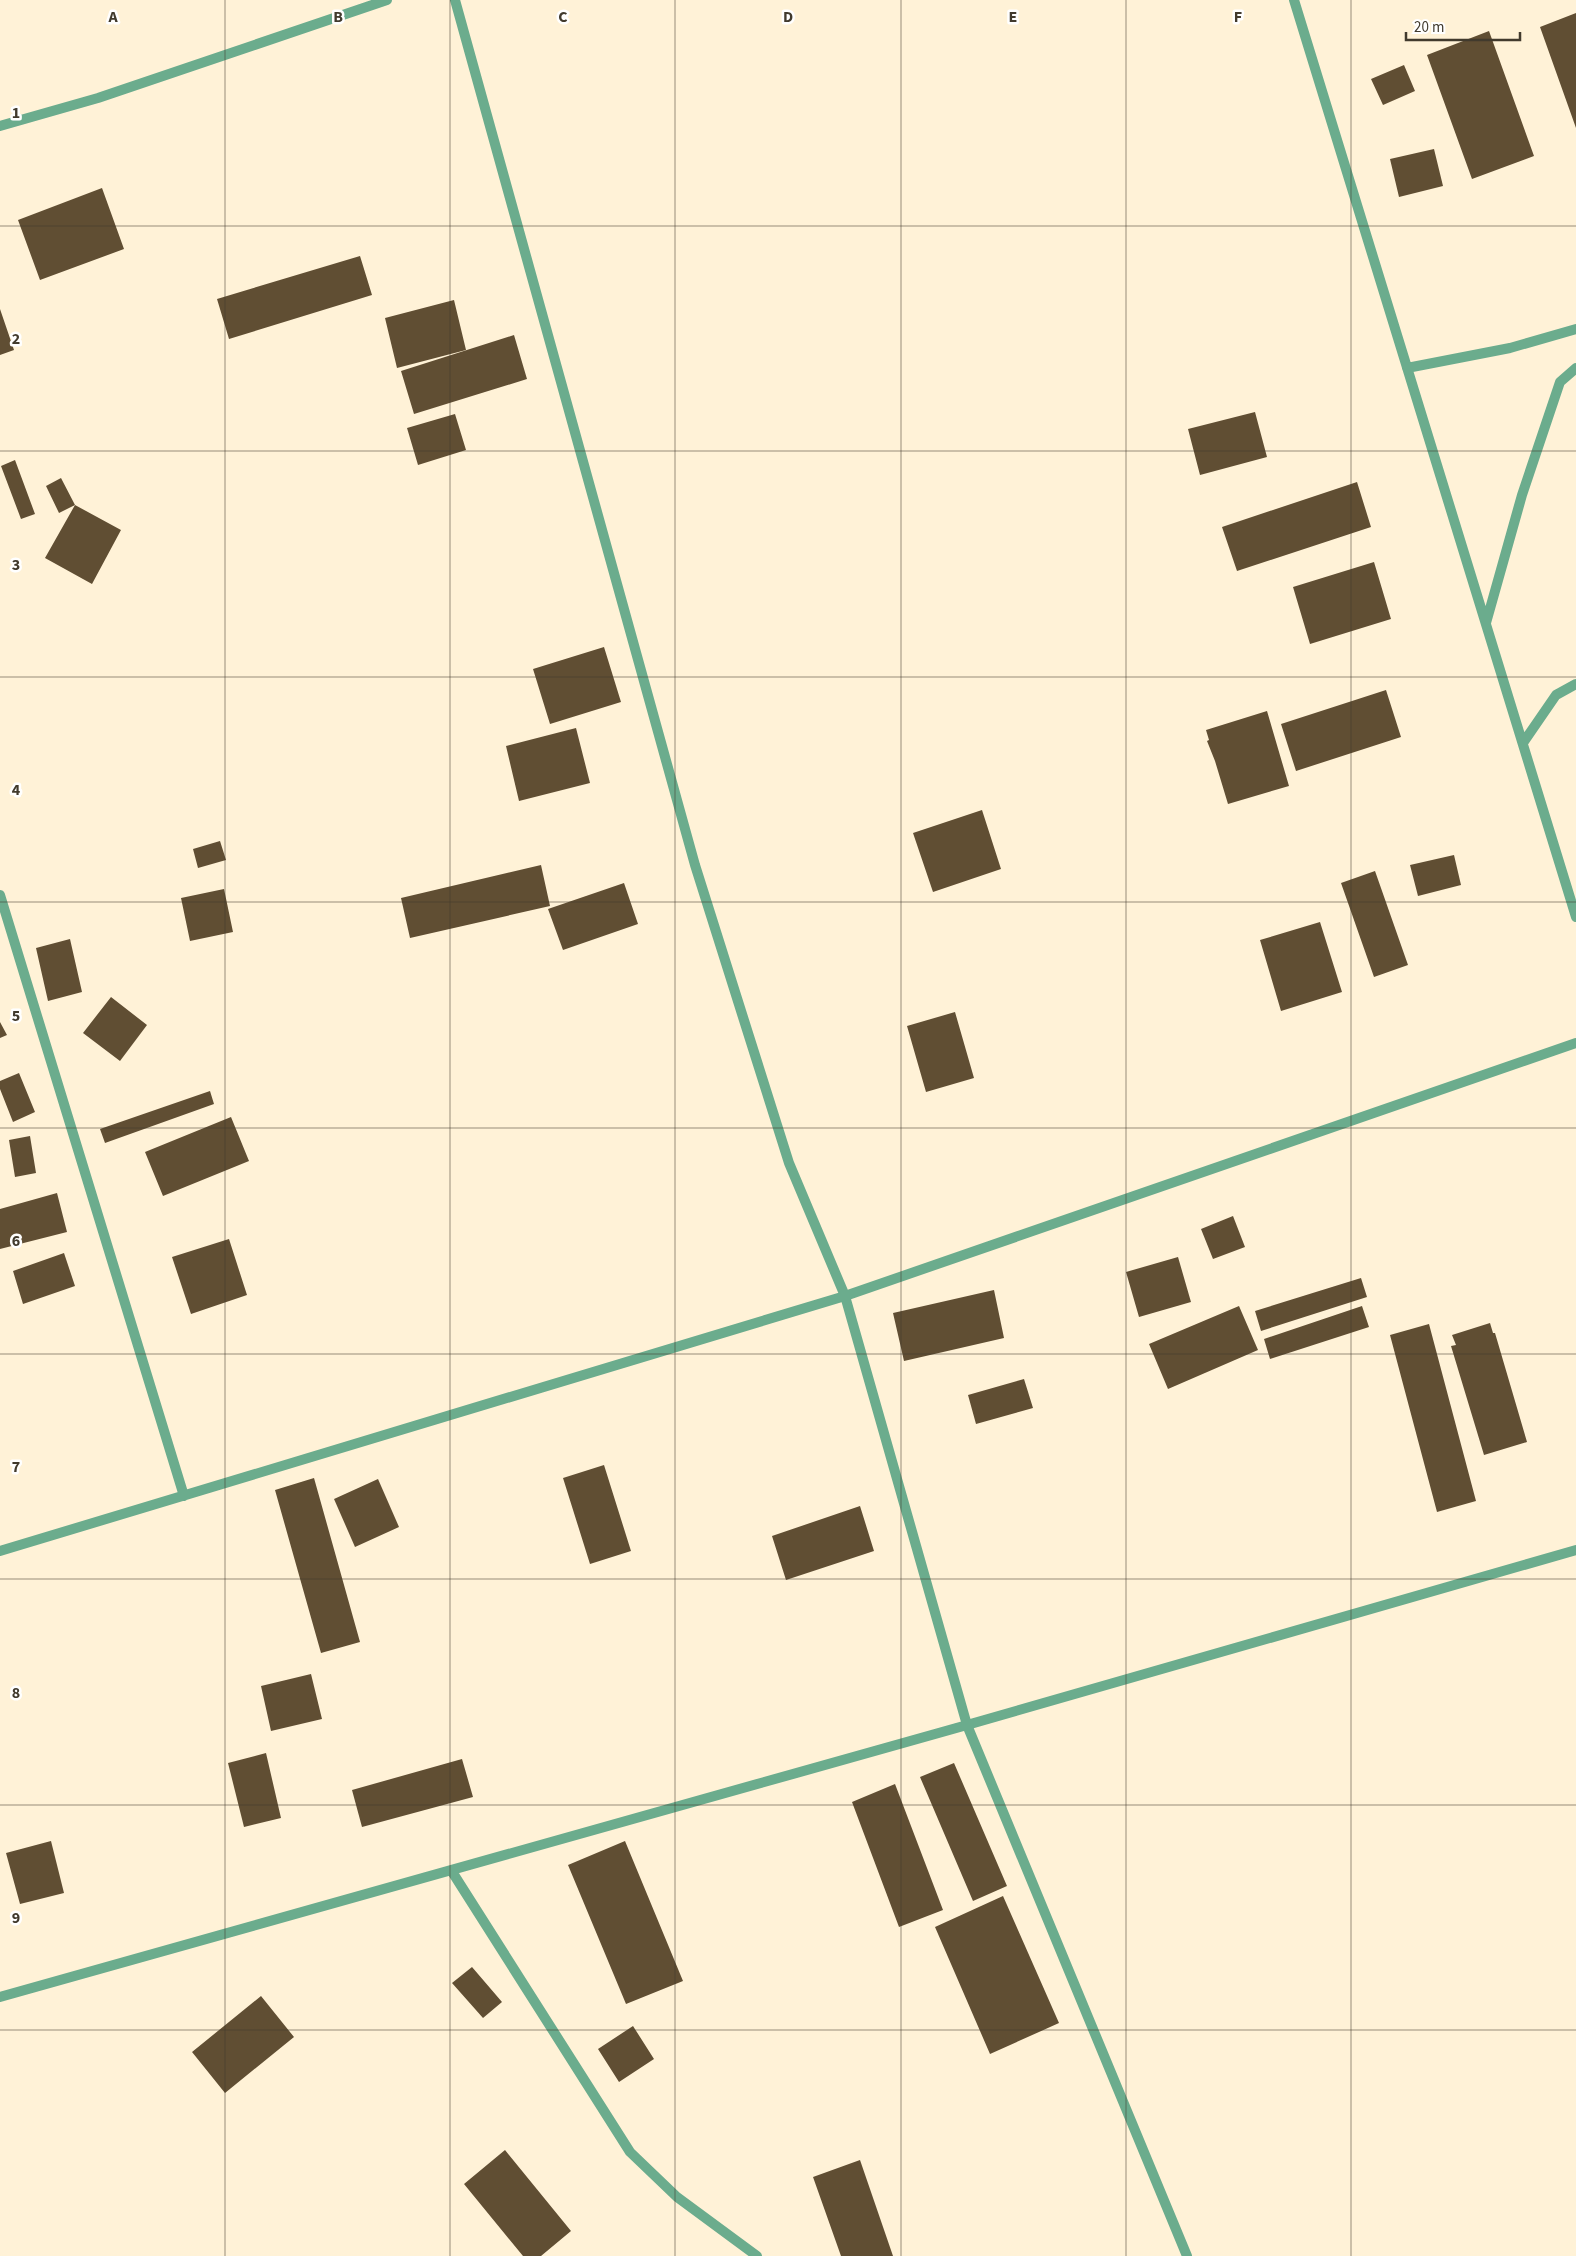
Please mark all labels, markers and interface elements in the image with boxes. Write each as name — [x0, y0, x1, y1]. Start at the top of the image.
text: A — [107, 6, 118, 28]
text: B — [333, 6, 343, 28]
text: C — [558, 6, 568, 28]
text: D — [783, 6, 793, 28]
text: E — [1009, 6, 1017, 28]
text: F — [1234, 6, 1242, 28]
scale bar — [1406, 10, 1520, 42]
text: 20 m — [1414, 17, 1444, 38]
text: 1 — [12, 102, 20, 124]
text: 2 — [12, 328, 20, 350]
text: 3 — [12, 554, 20, 576]
text: 4 — [12, 779, 21, 801]
text: 5 — [12, 1005, 20, 1027]
text: 6 — [12, 1230, 20, 1252]
text: 7 — [12, 1456, 20, 1478]
text: 8 — [12, 1682, 20, 1704]
text: 9 — [12, 1907, 20, 1929]

